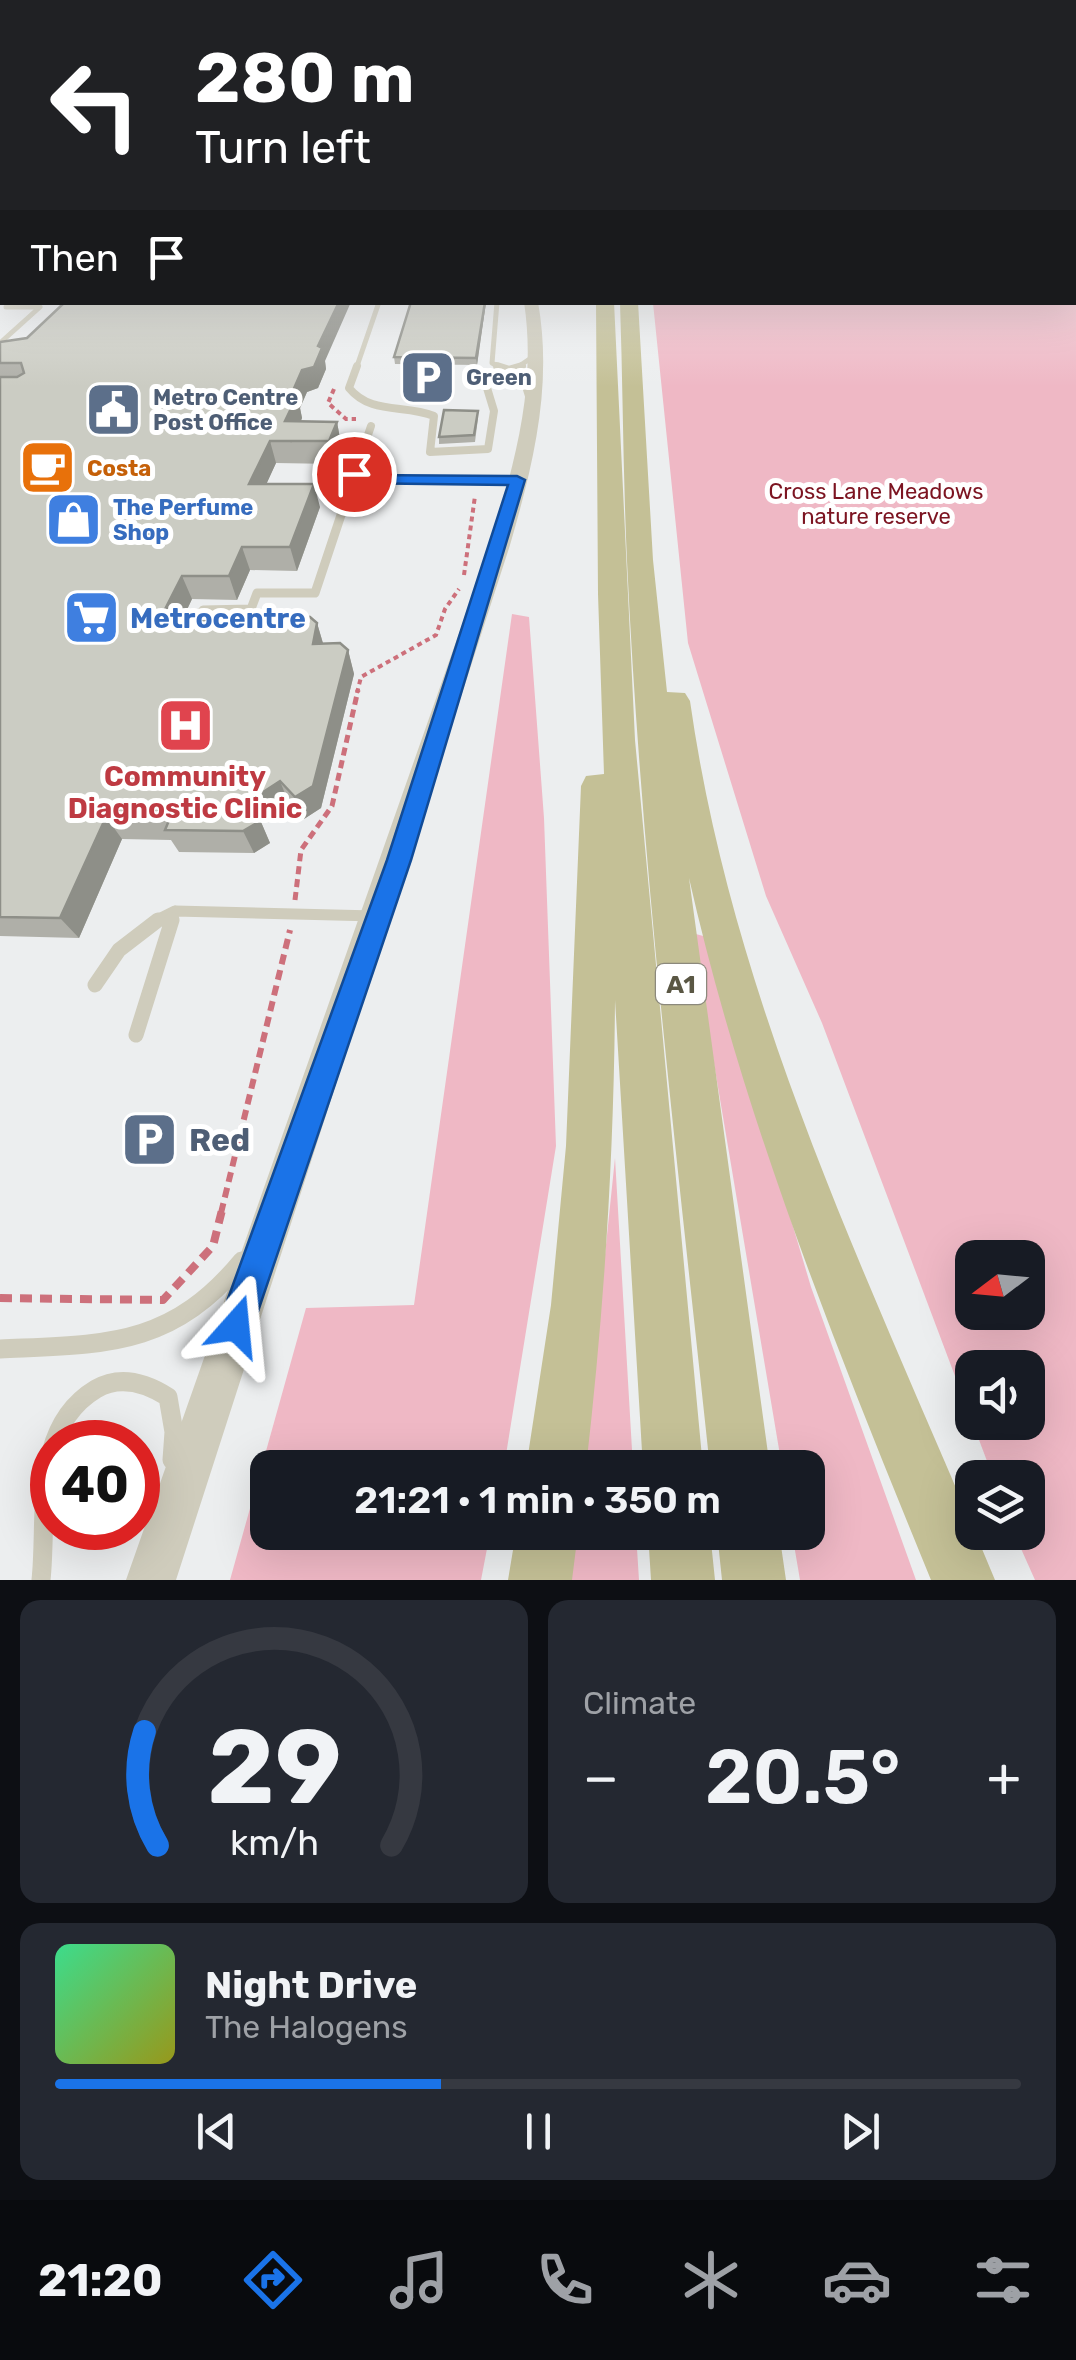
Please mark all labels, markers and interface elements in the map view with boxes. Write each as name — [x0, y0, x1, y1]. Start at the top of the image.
text: 280 m — [195, 37, 415, 120]
icon: left — [30, 40, 160, 170]
text: Turn left — [195, 121, 371, 174]
icon: arrive — [139, 230, 194, 285]
text: Then — [30, 235, 119, 281]
parking icon: Green — [397, 347, 457, 407]
place label: Green — [466, 364, 532, 391]
public building icon: Metro Centre Post Office — [84, 380, 144, 440]
place label: Metro Centre Post Office — [153, 384, 298, 436]
pin — [312, 432, 397, 517]
cafe icon: Costa — [18, 438, 78, 498]
icon: arrive — [327, 447, 382, 502]
place label: Costa — [87, 455, 151, 482]
park label: Cross Lane Meadows nature reserve — [769, 478, 983, 530]
shop icon: The Perfume Shop — [44, 490, 104, 550]
place label: The Perfume Shop — [113, 494, 253, 546]
supermarket icon: Metrocentre — [61, 588, 121, 648]
place label: Metrocentre — [130, 602, 306, 635]
hospital icon: Community Diagnostic Clinic — [155, 695, 215, 755]
place label: Community Diagnostic Clinic — [68, 760, 302, 825]
road number: A1 — [656, 964, 706, 1004]
parking icon: Red — [120, 1110, 180, 1170]
place label: Red — [189, 1121, 250, 1159]
north arrow — [955, 1240, 1045, 1330]
map controls — [955, 1240, 1045, 1550]
position arrow — [184, 1274, 288, 1378]
button: sound — [955, 1350, 1045, 1440]
speed limit sign: 40 — [30, 1420, 160, 1550]
button: layers — [955, 1460, 1045, 1550]
text: 21:21 · 1 min · 350 m — [354, 1477, 721, 1523]
text: Climate — [583, 1684, 696, 1722]
text: 29 — [207, 1706, 341, 1829]
text: 20.5° — [705, 1733, 900, 1822]
text: − — [583, 1745, 619, 1810]
text: + — [987, 1745, 1021, 1810]
text: km/h — [229, 1822, 319, 1864]
text: Night Drive — [205, 1962, 417, 2008]
text: The Halogens — [205, 2008, 408, 2046]
icon: previous — [189, 2104, 244, 2159]
icon: pause — [511, 2104, 566, 2159]
icon: next — [833, 2104, 888, 2159]
icon: directions — [238, 2245, 308, 2315]
icon: music — [384, 2245, 454, 2315]
icon: phone — [530, 2245, 600, 2315]
icon: climate — [676, 2245, 746, 2315]
icon: car — [822, 2245, 892, 2315]
icon: filters — [968, 2245, 1038, 2315]
text: 21:20 — [38, 2254, 163, 2307]

